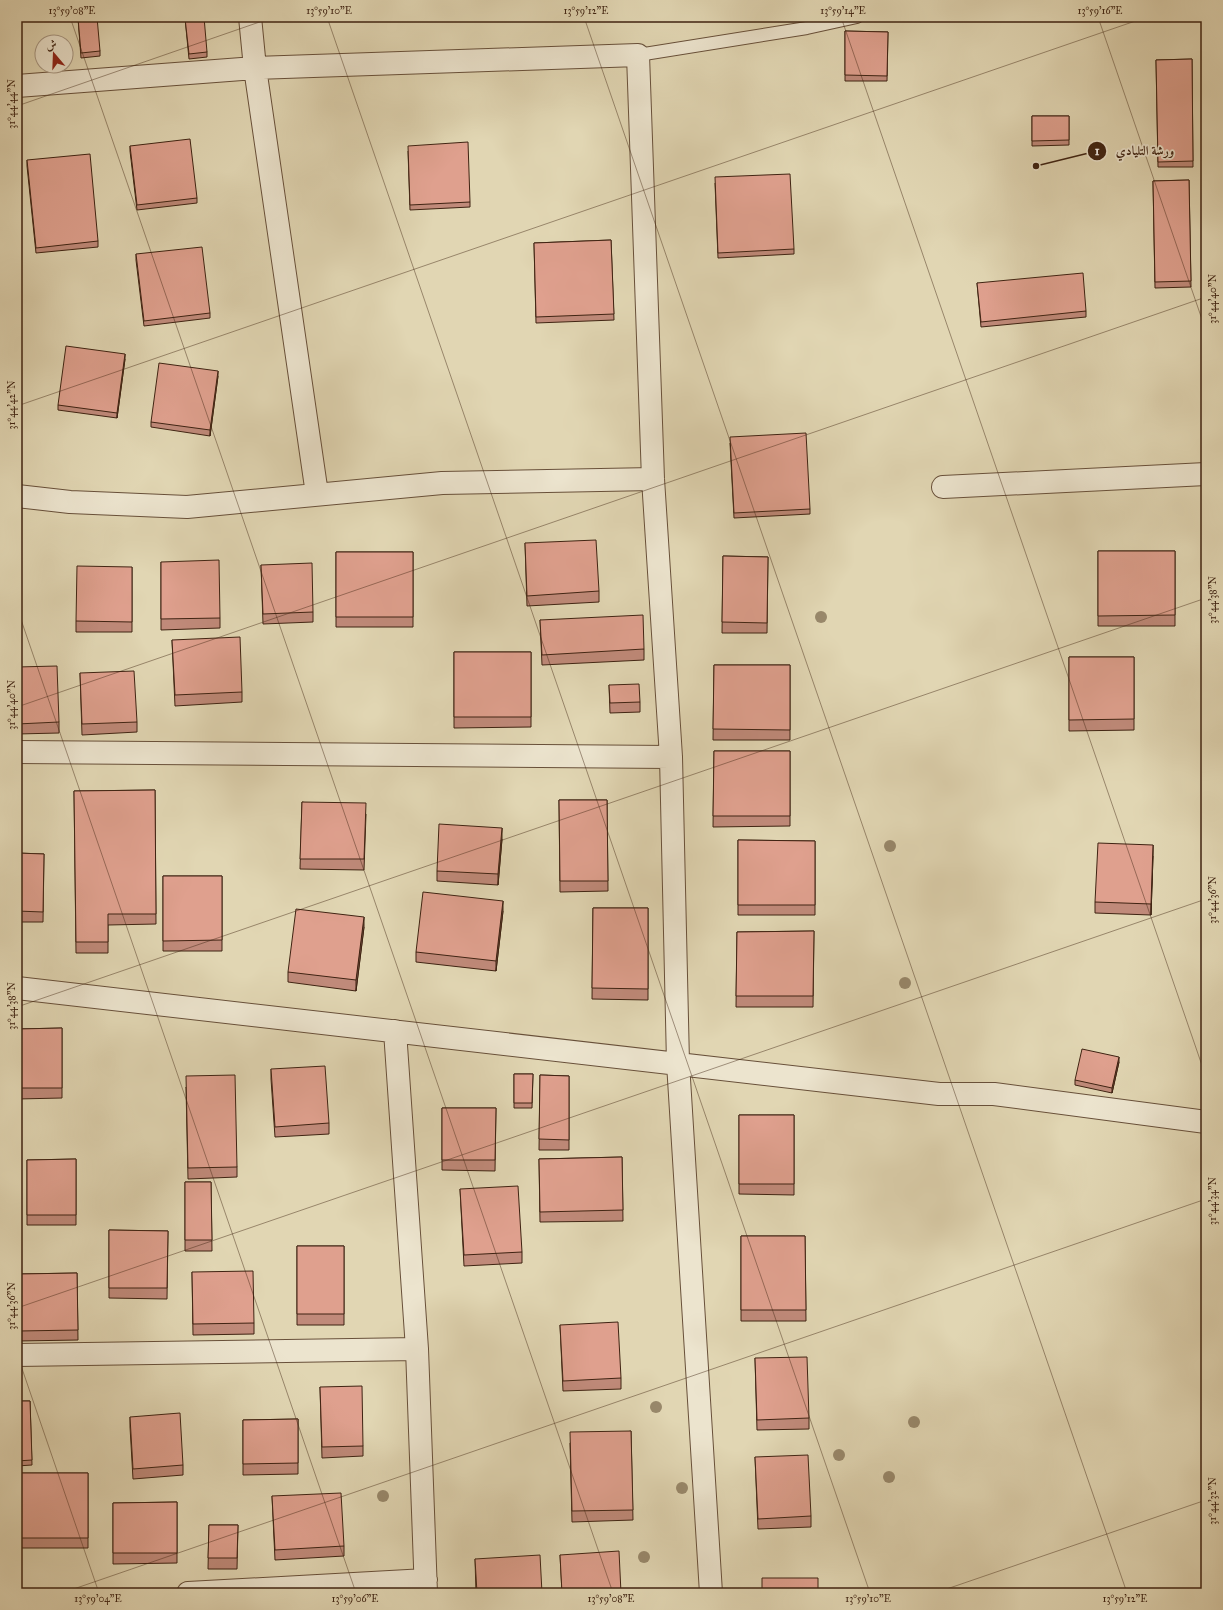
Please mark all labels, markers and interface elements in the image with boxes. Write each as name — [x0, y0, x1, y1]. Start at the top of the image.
text: 13°59'08"E — [48, 5, 96, 17]
text: 13°59'10"E — [306, 5, 352, 17]
text: 13°59'12"E — [564, 5, 608, 17]
text: 13°59'14"E — [820, 5, 866, 17]
text: 13°59'16"E — [1078, 5, 1122, 17]
north arrow — [34, 34, 74, 74]
text: ش — [44, 37, 58, 53]
text: 31°44'44"N — [6, 79, 18, 129]
callout: ورشة التليادي — [1087, 138, 1182, 163]
text: ورشة التليادي — [1116, 143, 1174, 162]
text: 1 — [1095, 144, 1100, 158]
text: 31°44'40"N — [1207, 274, 1219, 324]
text: 31°44'42"N — [6, 380, 18, 429]
text: 31°44'38"N — [1207, 576, 1219, 624]
text: 31°44'40"N — [6, 680, 18, 730]
text: 31°44'36"N — [1207, 876, 1219, 924]
text: 31°44'38"N — [6, 982, 18, 1030]
text: 31°44'34"N — [1207, 1177, 1219, 1225]
text: 31°44'36"N — [6, 1282, 18, 1330]
text: 31°44'32"N — [1207, 1477, 1219, 1525]
text: 13°59'04"E — [74, 1593, 122, 1605]
text: 13°59'06"E — [332, 1593, 378, 1605]
text: 13°59'08"E — [587, 1593, 635, 1605]
text: 13°59'10"E — [845, 1593, 891, 1605]
text: 13°59'12"E — [1103, 1593, 1147, 1605]

